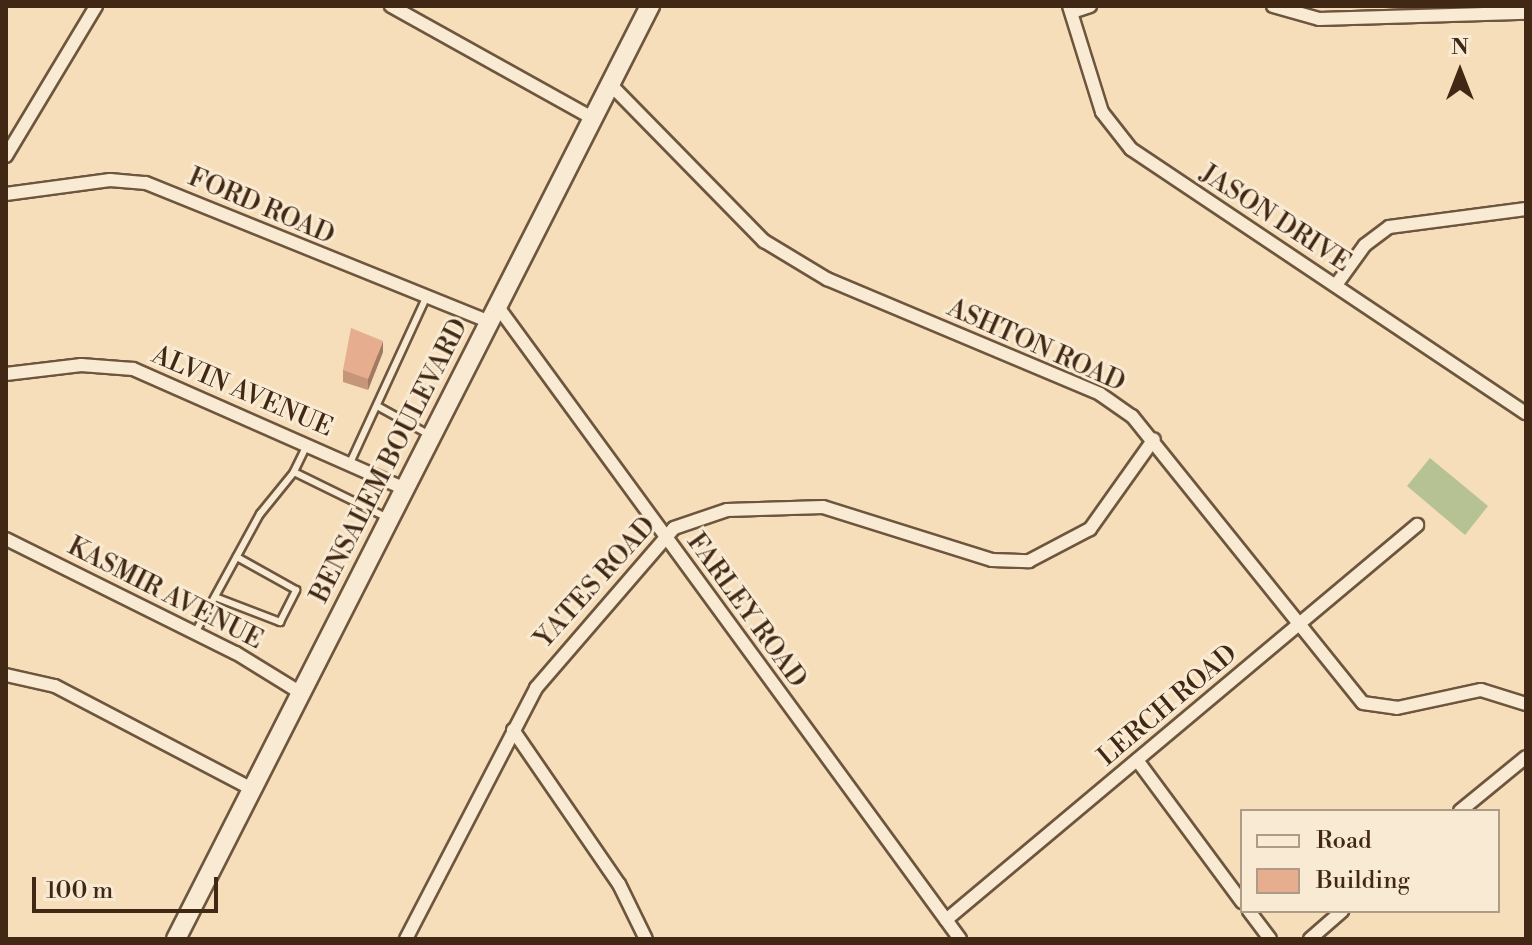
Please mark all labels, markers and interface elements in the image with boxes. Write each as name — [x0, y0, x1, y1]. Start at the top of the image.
north arrow — [1420, 32, 1500, 112]
text: N — [1451, 34, 1469, 61]
street label: JASON DRIVE — [1194, 159, 1356, 279]
street label: FORD ROAD — [183, 162, 339, 252]
street label: ASHTON ROAD — [942, 293, 1130, 399]
street label: BENSALEM BOULEVARD — [305, 314, 475, 608]
street label: ALVIN AVENUE — [147, 340, 337, 444]
street label: YATES ROAD — [529, 511, 663, 655]
street label: FARLEY ROAD — [680, 528, 812, 694]
street label: KASMIR AVENUE — [62, 531, 268, 657]
street label: LERCH ROAD — [1092, 639, 1244, 773]
legend — [1240, 809, 1500, 913]
text: Road — [1316, 826, 1372, 856]
scale bar — [36, 861, 222, 911]
text: Building — [1316, 866, 1410, 896]
text: 100 m — [46, 876, 113, 906]

